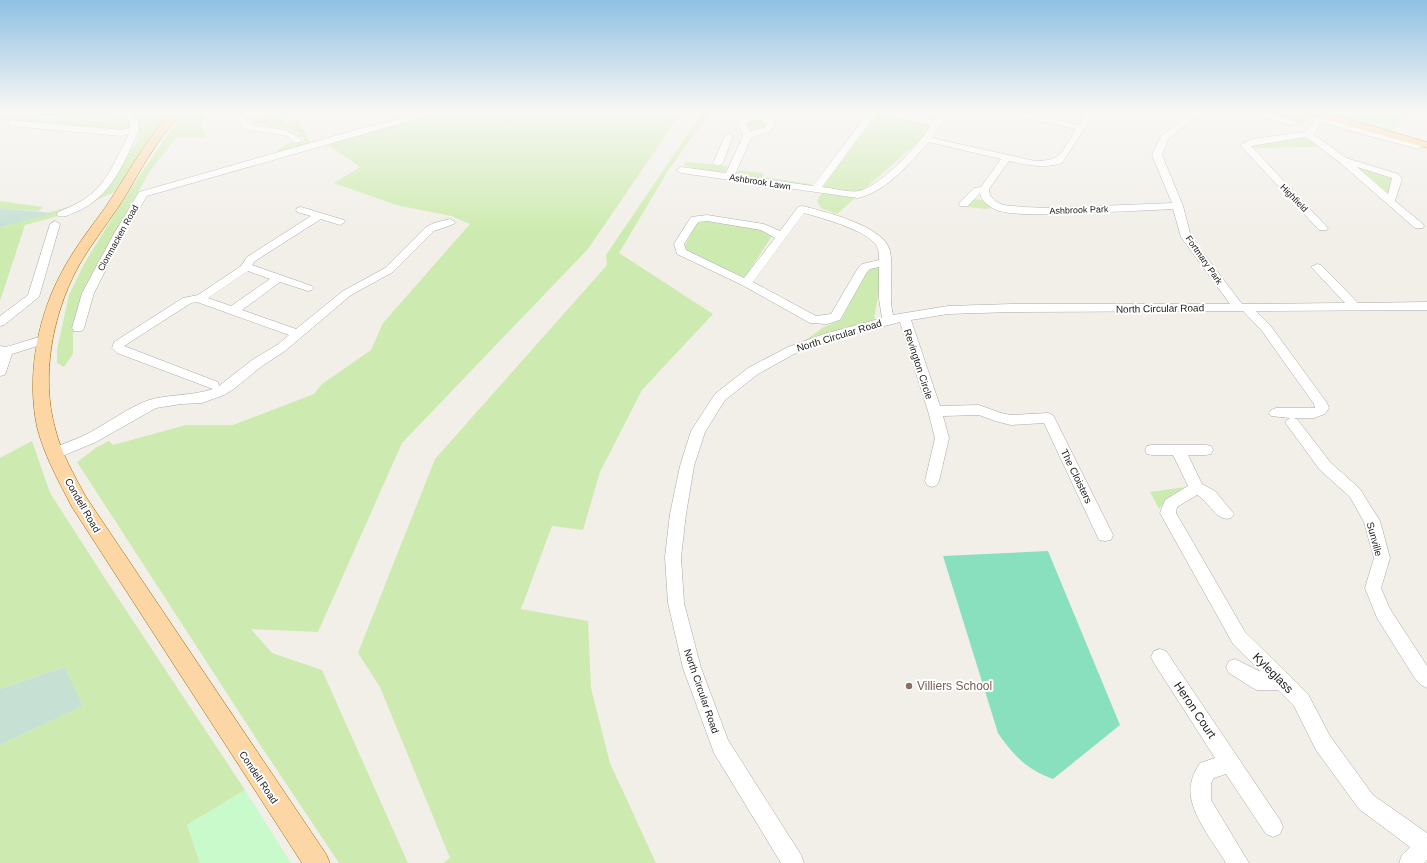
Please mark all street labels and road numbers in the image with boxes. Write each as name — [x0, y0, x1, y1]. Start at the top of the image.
street label: Ashbrook Lawn — [729, 172, 791, 192]
street label: Highfield — [1278, 182, 1310, 214]
street label: Clonmacken Road — [96, 203, 140, 273]
street label: Ashbrook Park — [1049, 204, 1109, 216]
street label: Fortmary Park — [1184, 234, 1225, 287]
street label: North Circular Road — [1116, 302, 1204, 315]
street label: North Circular Road — [795, 317, 883, 354]
street label: Revington Circle — [902, 328, 935, 401]
street label: The Cloisters — [1059, 447, 1094, 505]
street label: Condell Road — [63, 476, 102, 534]
street label: Sunville — [1365, 521, 1384, 558]
street label: North Circular Road — [682, 648, 721, 735]
street label: Kyleglass — [1250, 650, 1296, 696]
street label: Heron Court — [1171, 679, 1219, 742]
street label: Condell Road — [237, 749, 280, 805]

